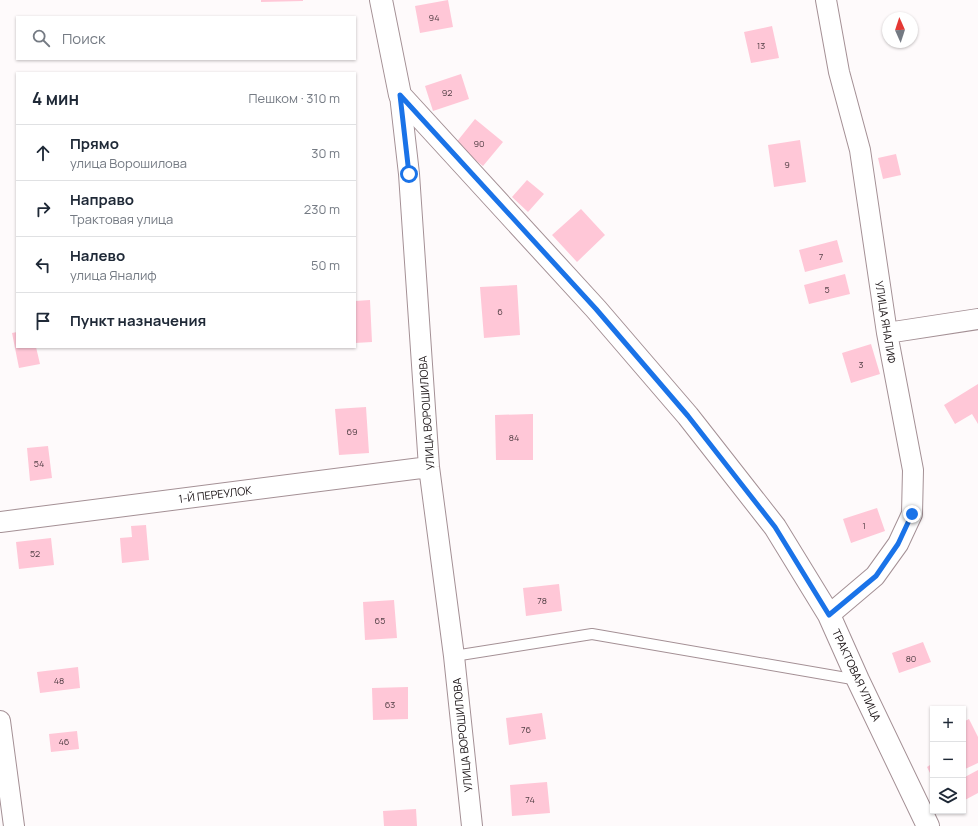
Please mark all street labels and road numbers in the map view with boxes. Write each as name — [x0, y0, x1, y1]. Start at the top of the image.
street label: УЛИЦА ЯНАЛИФ — [872, 280, 900, 364]
street label: УЛИЦА ВОРОШИЛОВА — [415, 355, 437, 471]
street label: 1-Й ПЕРЕУЛОК — [178, 482, 253, 506]
street label: ТРАКТОВАЯ УЛИЦА — [829, 627, 885, 724]
street label: УЛИЦА ВОРОШИЛОВА — [449, 677, 475, 793]

